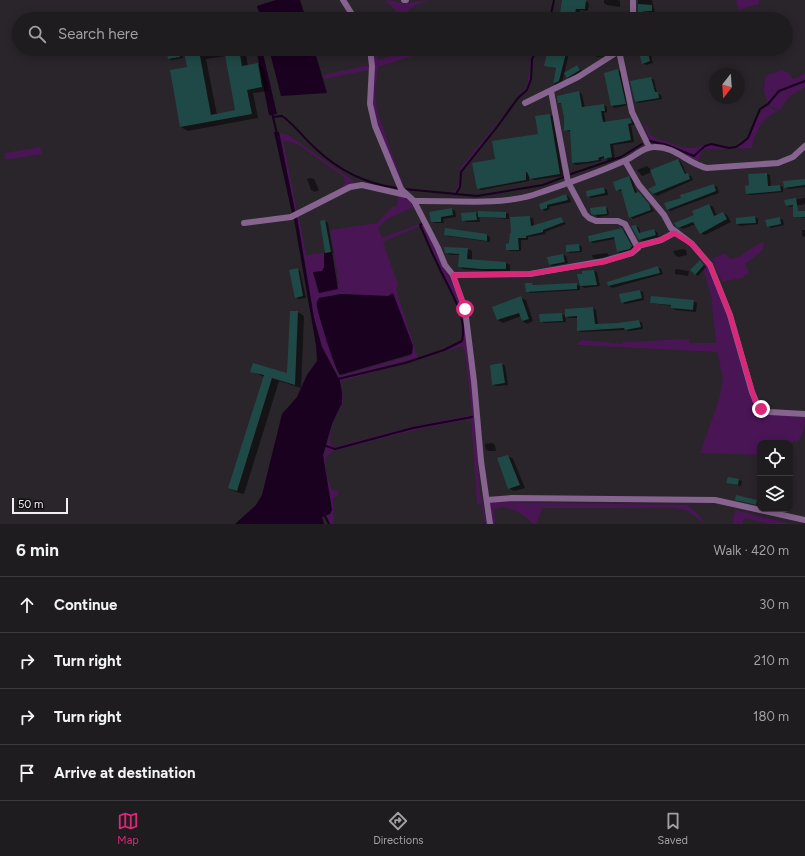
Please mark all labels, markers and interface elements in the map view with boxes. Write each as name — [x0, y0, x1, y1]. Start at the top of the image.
search box — [12, 12, 793, 56]
icon: search — [26, 23, 48, 45]
text: Search here — [58, 25, 138, 43]
north arrow — [709, 68, 745, 104]
route start — [456, 300, 474, 318]
route end — [752, 400, 770, 418]
map controls — [757, 440, 793, 512]
button: locate — [757, 440, 793, 476]
button: layers — [757, 476, 793, 512]
scale bar — [12, 496, 68, 515]
text: 50 m — [18, 498, 43, 511]
text: 6 min — [16, 540, 59, 560]
text: Walk · 420 m — [714, 543, 789, 558]
icon: ahead — [16, 594, 38, 616]
text: Continue — [54, 596, 117, 614]
text: 30 m — [759, 597, 789, 612]
icon: right — [16, 650, 38, 672]
text: Turn right — [54, 652, 122, 670]
text: 210 m — [754, 653, 789, 668]
icon: right — [16, 706, 38, 728]
text: Turn right — [54, 708, 122, 726]
text: 180 m — [753, 709, 789, 724]
icon: arrive — [16, 762, 38, 784]
text: Arrive at destination — [54, 764, 195, 782]
tab: Map — [117, 810, 139, 847]
tab: Directions — [373, 810, 423, 847]
tab: Saved — [658, 810, 688, 847]

